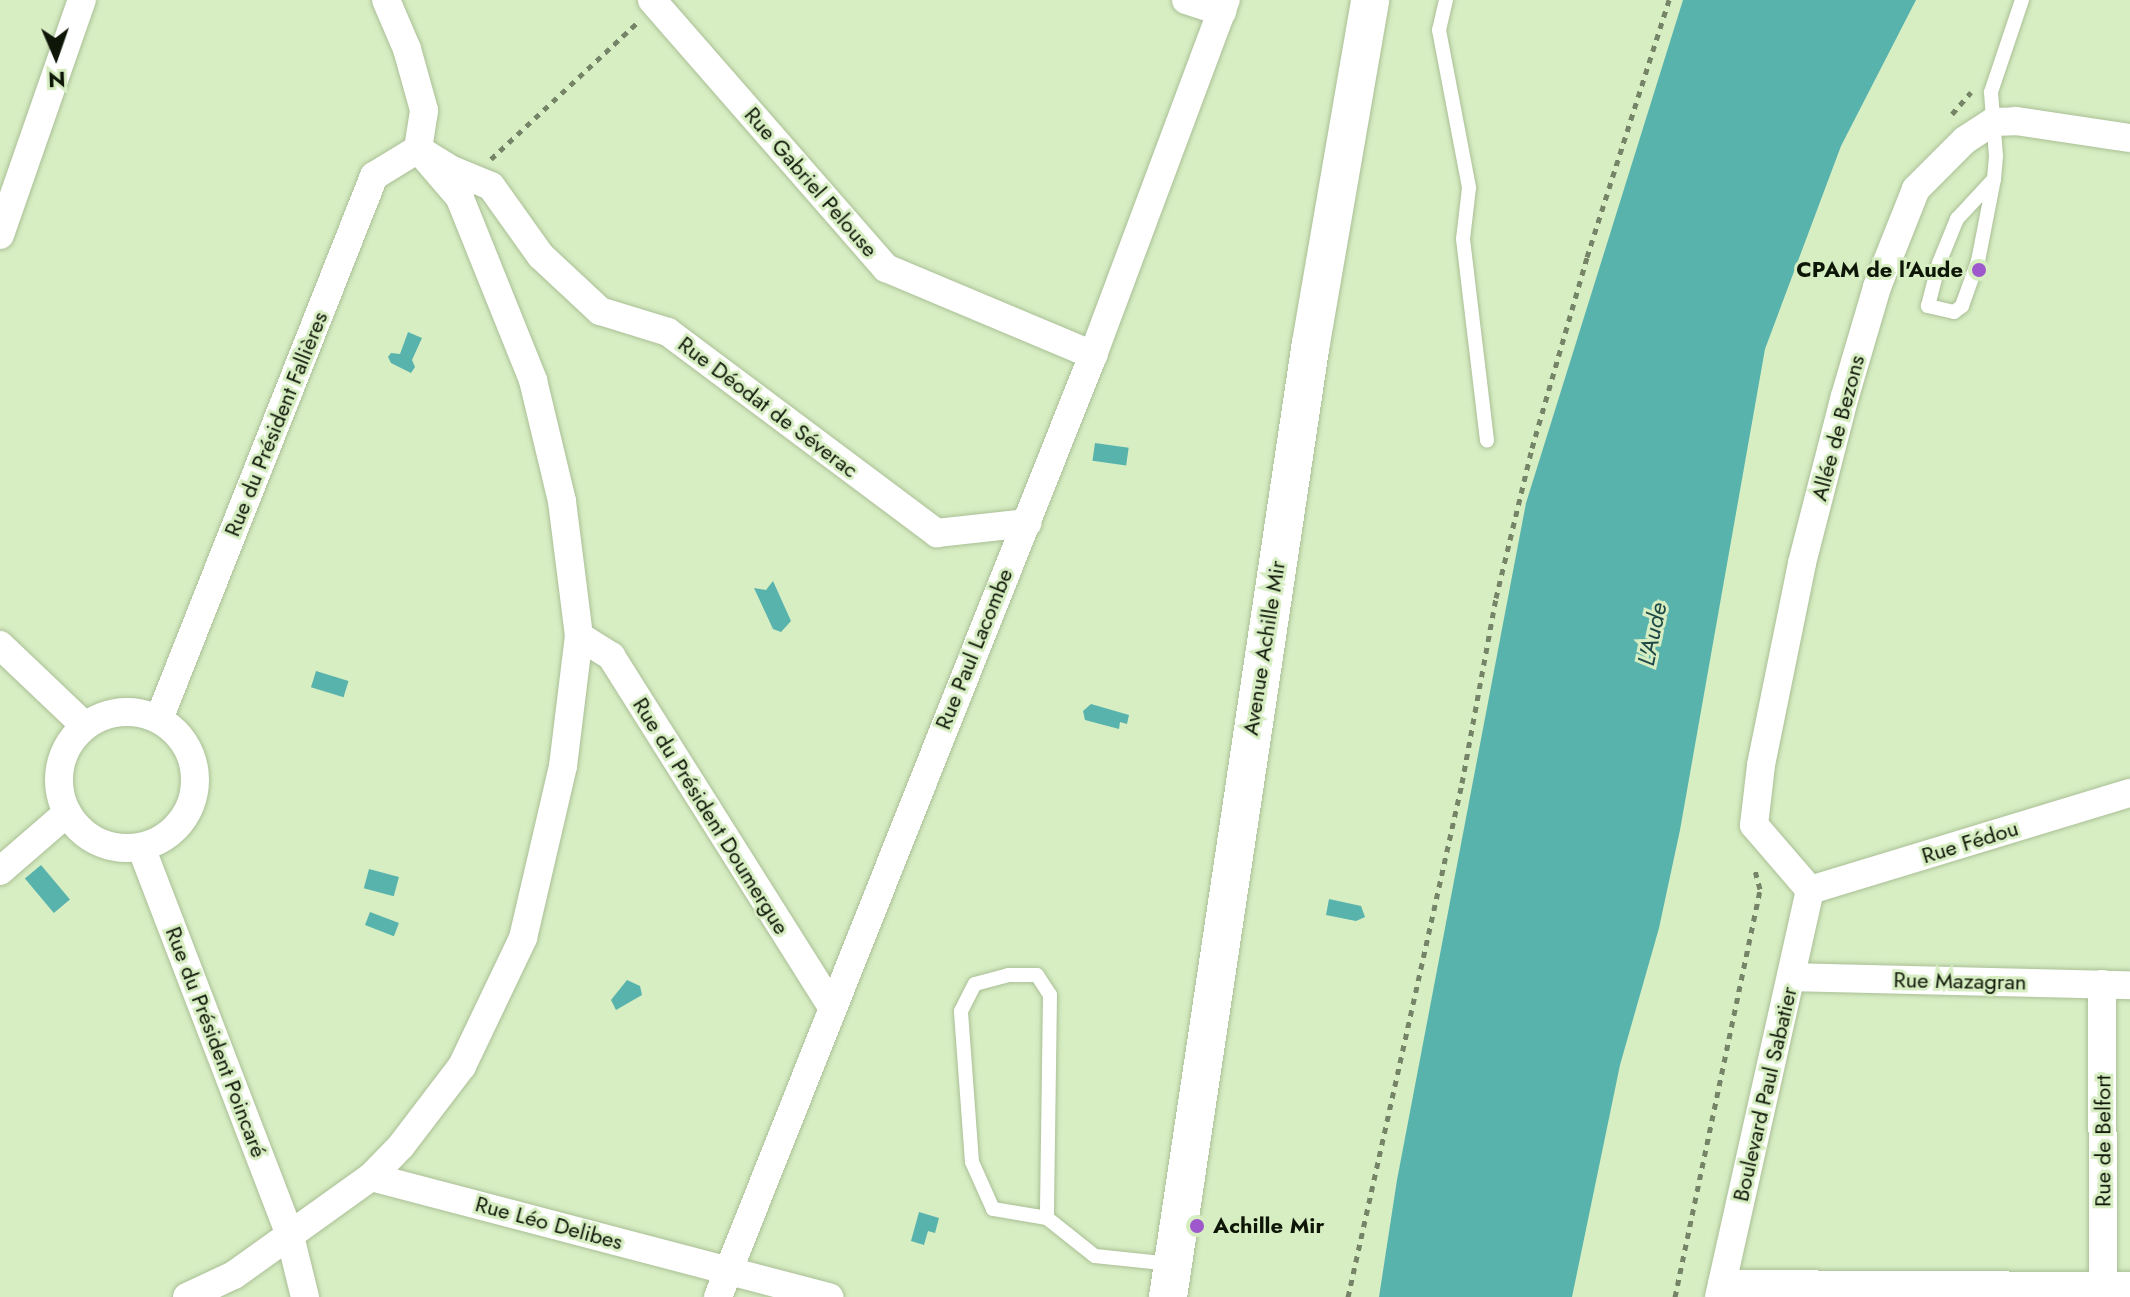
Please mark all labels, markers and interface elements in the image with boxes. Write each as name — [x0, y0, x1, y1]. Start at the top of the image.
north arrow — [16, 16, 96, 96]
text: N — [48, 64, 66, 96]
street label: Rue Gabriel Pelouse — [739, 102, 883, 262]
place label: CPAM de l'Aude — [1796, 257, 1963, 283]
marker: CPAM de l'Aude — [1970, 261, 1988, 279]
street label: Rue du Président Fallières — [219, 308, 333, 540]
street label: Rue Déodat de Séverac — [673, 331, 863, 483]
street label: Allée de Bezons — [1806, 352, 1870, 504]
street label: Avenue Achille Mir — [1237, 559, 1291, 737]
street label: Rue Paul Lacombe — [930, 565, 1018, 733]
water label: L'Aude — [1631, 600, 1673, 668]
street label: Rue du Président Doumergue — [627, 693, 795, 939]
street label: Rue Fédou — [1919, 815, 2021, 869]
street label: Rue du Président Poincaré — [160, 923, 272, 1161]
street label: Rue Mazagran — [1893, 967, 2027, 995]
street label: Boulevard Paul Sabatier — [1727, 984, 1803, 1204]
street label: Rue de Belfort — [2090, 1075, 2116, 1207]
street label: Rue Léo Delibes — [472, 1191, 626, 1255]
place label: Achille Mir — [1213, 1213, 1324, 1239]
marker: Achille Mir — [1188, 1217, 1206, 1235]

